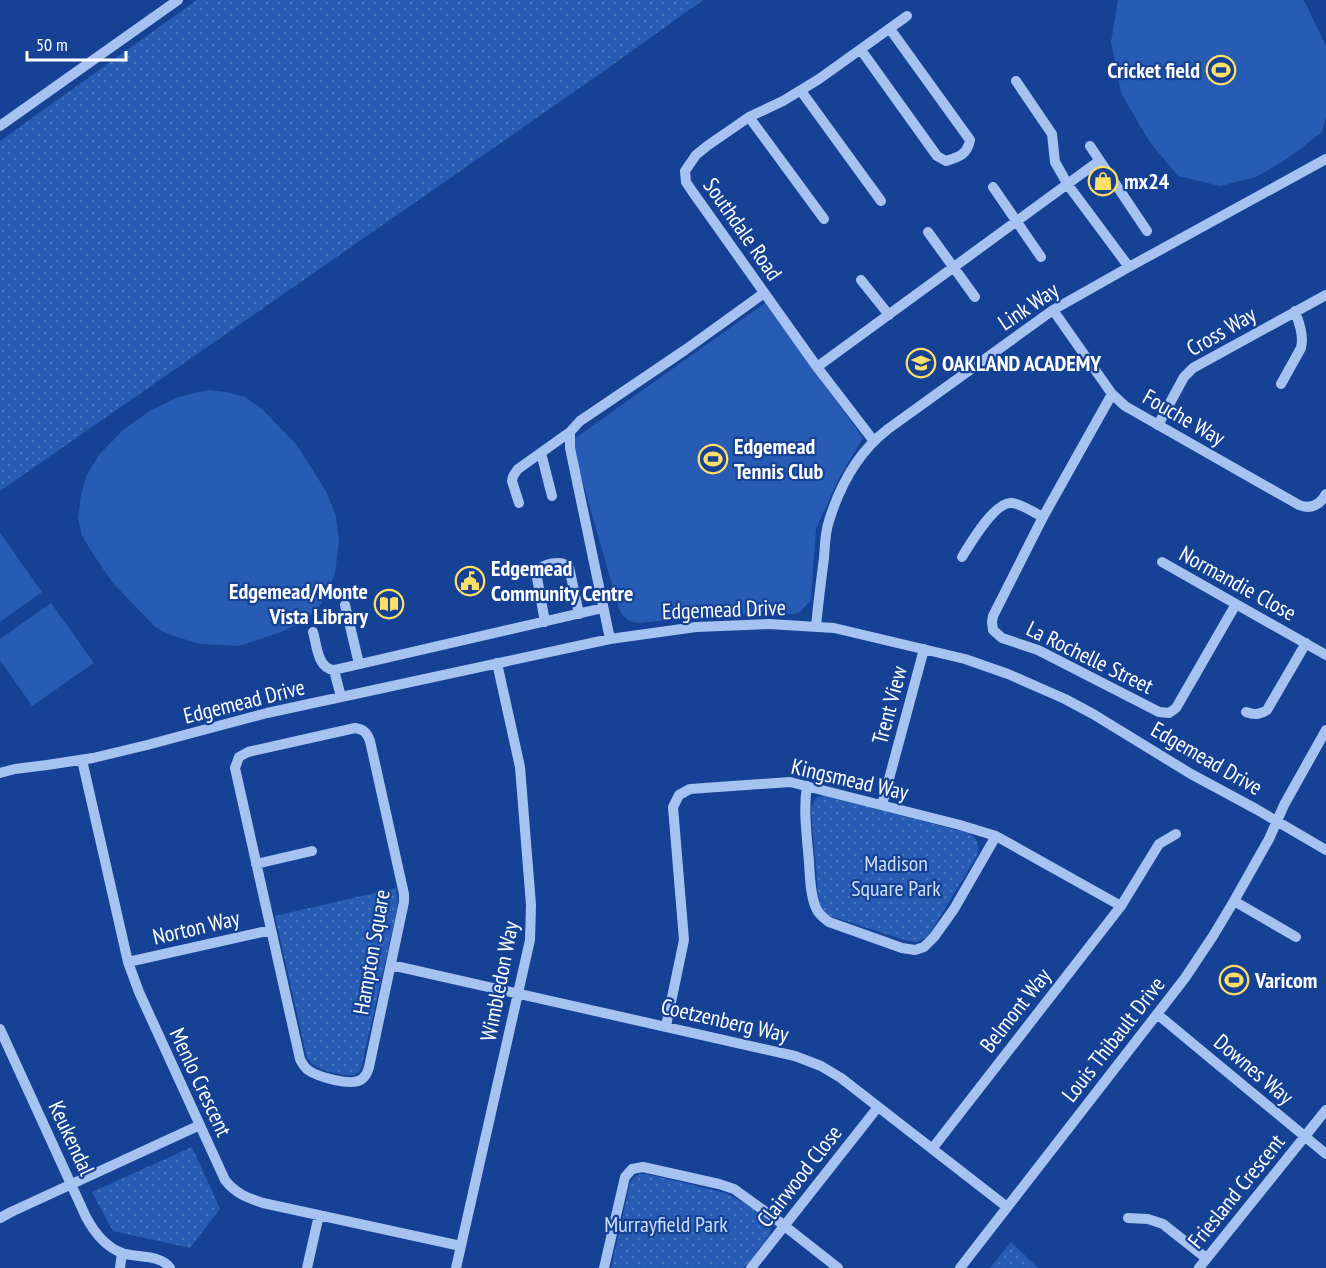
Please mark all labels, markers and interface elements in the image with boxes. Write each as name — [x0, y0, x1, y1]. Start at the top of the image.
scale bar — [27, 24, 126, 62]
text: 50 m — [36, 33, 68, 56]
sports icon: Cricket field — [1205, 54, 1237, 86]
place label: Cricket field — [1107, 56, 1200, 84]
shop icon: mx24 — [1087, 165, 1119, 197]
place label: mx24 — [1124, 167, 1170, 195]
street label: Southdale Road — [697, 172, 789, 286]
street label: Link Way — [992, 275, 1064, 336]
street label: Cross Way — [1181, 300, 1261, 362]
school or university icon: OAKLAND ACADEMY — [905, 347, 937, 379]
place label: OAKLAND ACADEMY — [942, 349, 1101, 377]
street label: Fouche Way — [1138, 382, 1231, 452]
place label: Edgemead Tennis Club — [734, 432, 823, 485]
sports icon: Edgemead Tennis Club — [697, 443, 729, 475]
street label: Normandie Close — [1175, 539, 1301, 627]
place label: Edgemead Community Centre — [491, 554, 633, 607]
public building icon: Edgemead Community Centre — [454, 565, 486, 597]
place label: Edgemead/Monte Vista Library — [229, 577, 369, 630]
library icon: Edgemead/Monte Vista Library — [373, 588, 405, 620]
street label: Edgemead Drive — [662, 593, 786, 625]
street label: La Rochelle Street — [1022, 614, 1158, 700]
street label: Trent View — [865, 663, 913, 747]
street label: Edgemead Drive — [180, 672, 308, 730]
street label: Edgemead Drive — [1146, 715, 1268, 801]
street label: Kingsmead Way — [789, 752, 912, 806]
park label: Madison Square Park — [851, 849, 941, 902]
street label: Hampton Square — [346, 887, 396, 1017]
street label: Norton Way — [150, 903, 243, 951]
street label: Wimbledon Way — [474, 918, 524, 1043]
street label: Belmont Way — [973, 962, 1057, 1058]
sports icon: Varicom — [1218, 964, 1250, 996]
place label: Varicom — [1254, 966, 1317, 994]
street label: Louis Thibault Drive — [1055, 971, 1171, 1107]
street label: Coetzenberg Way — [658, 992, 792, 1048]
street label: Menlo Crescent — [164, 1023, 238, 1141]
street label: Downes Way — [1208, 1028, 1300, 1111]
street label: Keukendal — [43, 1096, 102, 1181]
street label: Clairwood Close — [750, 1119, 848, 1233]
street label: Friesland Crescent — [1181, 1128, 1291, 1254]
park label: Murrayfield Park — [604, 1210, 728, 1238]

